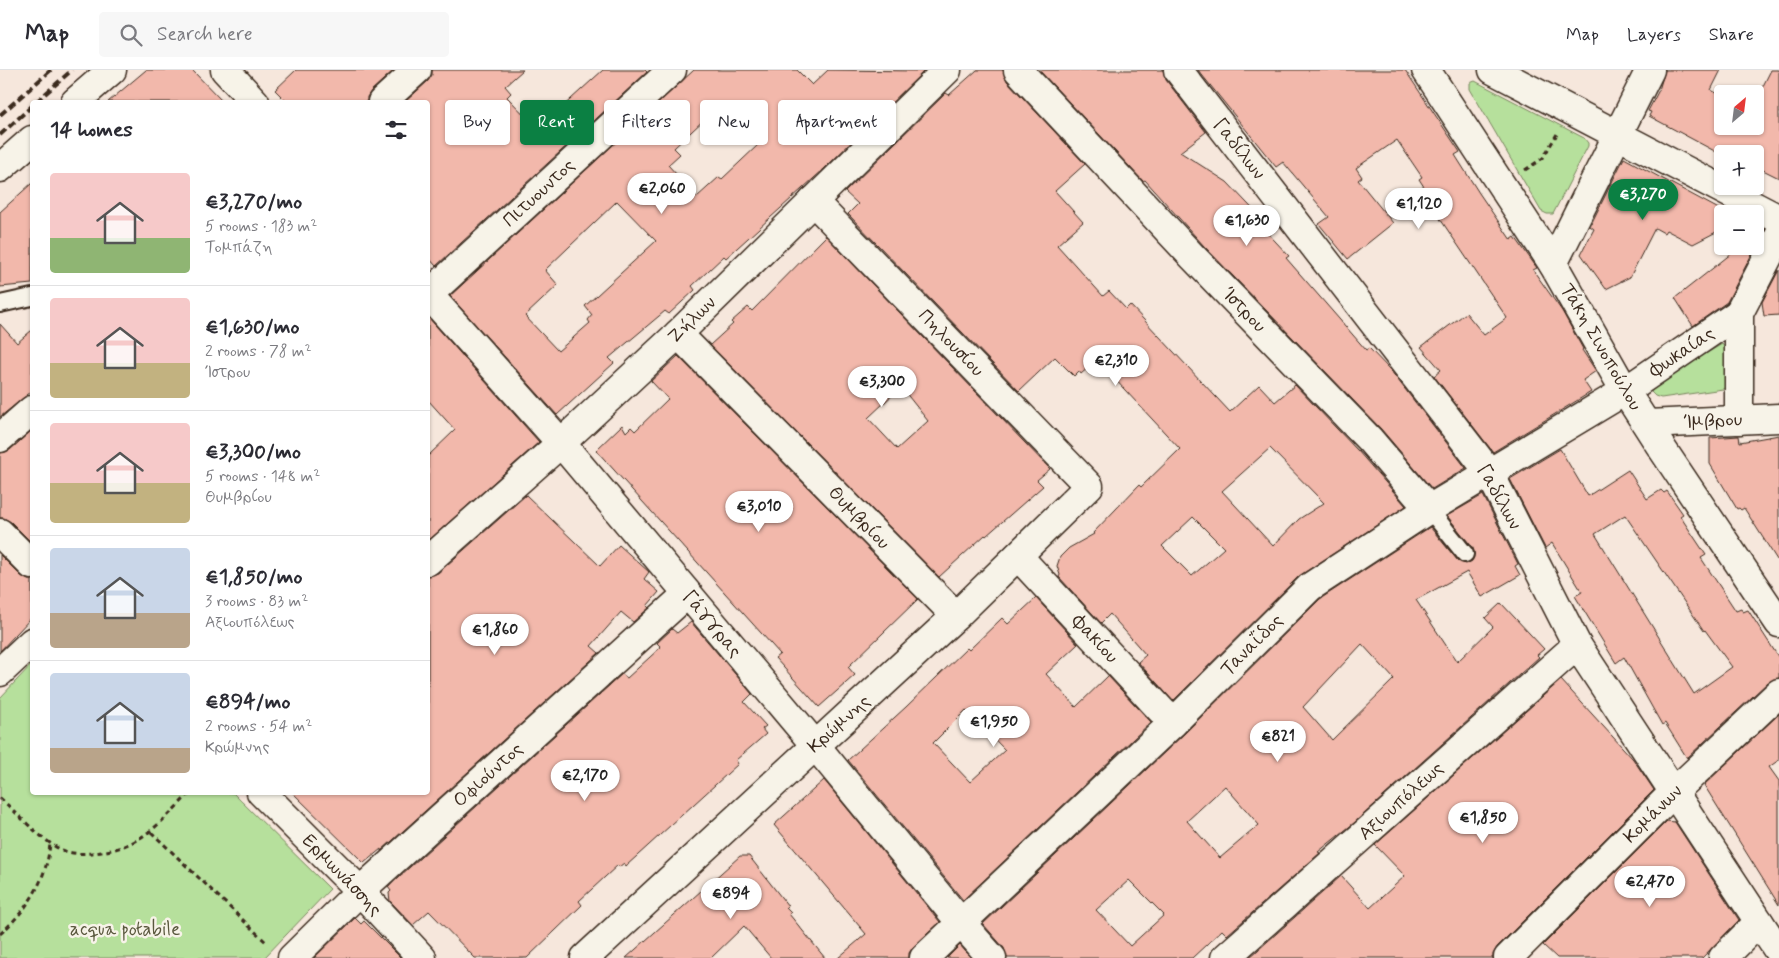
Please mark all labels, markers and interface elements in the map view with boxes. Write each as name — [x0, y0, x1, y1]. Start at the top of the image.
search box — [99, 12, 449, 57]
text: Map — [25, 19, 69, 50]
icon: search — [117, 21, 145, 49]
text: Search here — [157, 22, 253, 47]
text: Map — [1566, 23, 1599, 47]
text: Layers — [1627, 23, 1681, 47]
text: Share — [1709, 23, 1754, 47]
north arrow — [1714, 85, 1764, 135]
map controls — [1714, 85, 1764, 255]
chip: Buy — [445, 100, 510, 145]
chip: Rent — [520, 100, 594, 145]
chip: Filters — [604, 100, 690, 145]
chip: New — [700, 100, 768, 145]
chip: Apartment — [778, 100, 896, 145]
street label: Γαδίλων — [1207, 113, 1271, 185]
text: 14 homes — [50, 116, 133, 144]
icon: filters — [382, 116, 410, 144]
button: + — [1714, 145, 1764, 195]
street label: Πιτυουντος — [498, 153, 580, 233]
pin: €2,060 — [621, 172, 703, 215]
text: €2,060 — [638, 178, 686, 199]
pin: €3,270 — [1602, 178, 1684, 221]
text: €3,270 — [1619, 184, 1667, 205]
text: €3,270/mo — [205, 188, 302, 216]
pin: €1,120 — [1378, 188, 1460, 230]
icon: home — [90, 193, 150, 253]
text: €1,120 — [1396, 193, 1442, 214]
pin: €1,630 — [1206, 204, 1288, 247]
button: − — [1714, 205, 1764, 255]
text: €1,630 — [1224, 210, 1270, 231]
text: 5 rooms · 183 m² — [205, 216, 317, 237]
text: Τομπάζη — [205, 237, 272, 258]
street label: Τάκη Σινοπούλου — [1554, 279, 1648, 415]
street label: Ίστρου — [1216, 282, 1272, 338]
street label: Ζήλων — [662, 291, 722, 349]
street label: Πηλουσίου — [913, 304, 989, 382]
text: €1,630/mo — [205, 313, 299, 341]
icon: home — [90, 318, 150, 378]
street label: Φωκαίας — [1643, 321, 1720, 384]
text: 2 rooms · 78 m² — [205, 341, 312, 362]
pin: €2,310 — [1075, 344, 1157, 387]
text: €2,310 — [1094, 350, 1138, 371]
text: Ίστρου — [205, 362, 250, 383]
pin: €3,300 — [841, 366, 923, 408]
text: €3,300 — [859, 371, 905, 392]
street label: Ίμβρου — [1683, 407, 1743, 435]
text: €3,300/mo — [205, 438, 301, 466]
icon: home — [90, 443, 150, 503]
street label: Γαδίλων — [1471, 460, 1527, 534]
text: 5 rooms · 148 m² — [205, 466, 320, 487]
street label: Θυμβρίου — [823, 481, 895, 555]
text: Θυμβρίου — [205, 487, 272, 508]
pin: €3,010 — [718, 490, 800, 533]
text: €3,010 — [736, 496, 782, 517]
text: €1,850/mo — [205, 563, 302, 591]
icon: home — [90, 568, 150, 628]
street label: Γάγγρας — [677, 585, 747, 663]
text: 3 rooms · 83 m² — [205, 591, 308, 612]
street label: Ταναΐδος — [1215, 608, 1289, 682]
street label: Φακίου — [1065, 609, 1124, 669]
text: Αξιουπόλεως — [205, 612, 295, 633]
pin: €1,860 — [454, 614, 536, 656]
text: €1,860 — [472, 619, 518, 640]
text: €894/mo — [205, 688, 290, 716]
street label: Κρώμνης — [802, 689, 876, 759]
icon: home — [90, 693, 150, 753]
pin: €1,950 — [953, 706, 1035, 748]
text: €1,950 — [970, 711, 1018, 732]
text: 2 rooms · 54 m² — [205, 716, 312, 737]
pin: €821 — [1248, 720, 1308, 763]
text: €821 — [1261, 726, 1295, 747]
text: Κρώμνης — [205, 737, 270, 758]
street label: Οφιούντος — [448, 737, 528, 813]
street label: Αξιουπόλεως — [1353, 756, 1449, 846]
pin: €2,170 — [544, 760, 626, 802]
text: €2,170 — [562, 765, 608, 786]
street label: Κομάνων — [1618, 779, 1688, 849]
pin: €1,850 — [1442, 802, 1524, 844]
text: €1,850 — [1459, 807, 1507, 828]
street label: Ερμωνάσσης — [296, 828, 388, 922]
pin: €2,470 — [1609, 866, 1691, 908]
text: €2,470 — [1625, 871, 1675, 892]
pin: €894 — [701, 878, 761, 920]
text: €894 — [712, 883, 750, 904]
park label: acqua potabile — [70, 917, 180, 942]

